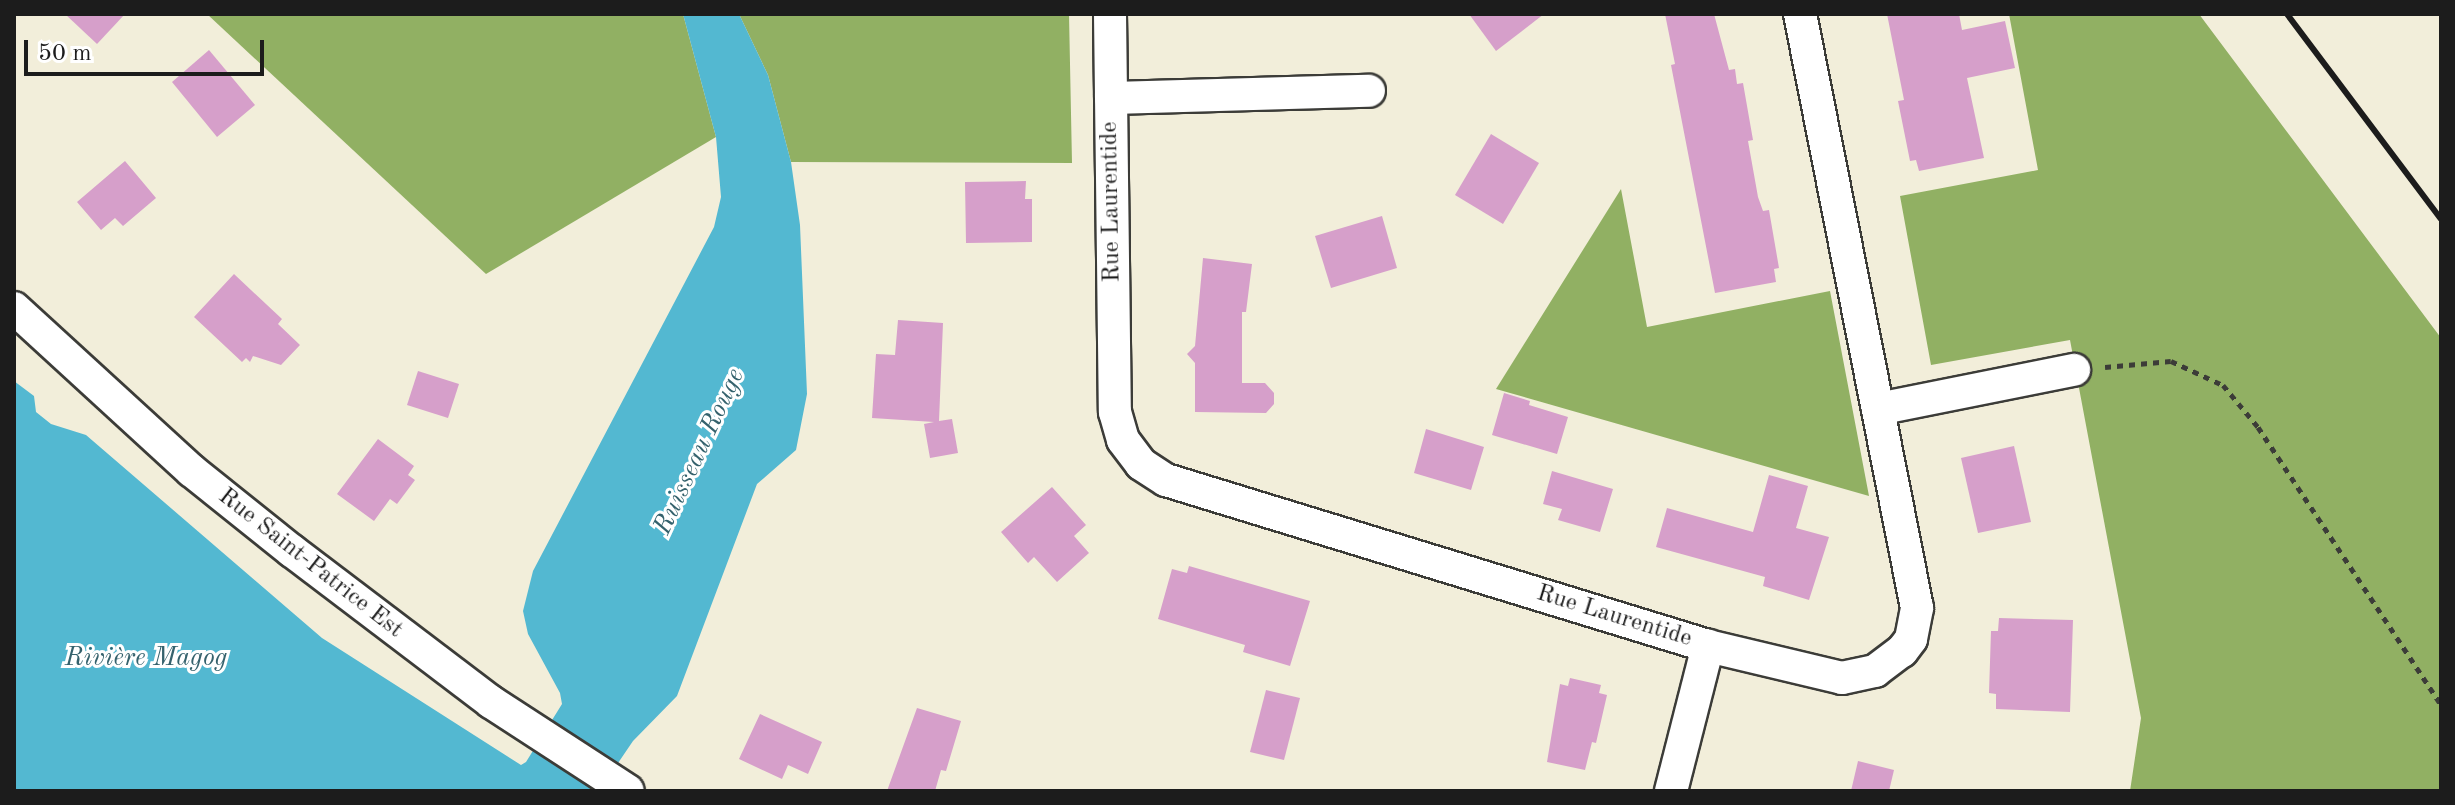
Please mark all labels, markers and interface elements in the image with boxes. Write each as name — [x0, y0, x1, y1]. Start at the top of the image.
scale bar — [28, 24, 268, 74]
text: 50 m — [38, 42, 92, 66]
street label: Rue Laurentide — [1096, 121, 1128, 283]
water label: Ruisseau Rouge — [648, 364, 752, 540]
street label: Rue Saint-Patrice Est — [212, 483, 408, 645]
street label: Rue Laurentide — [1533, 580, 1695, 654]
water label: Rivière Magog — [65, 643, 227, 675]

